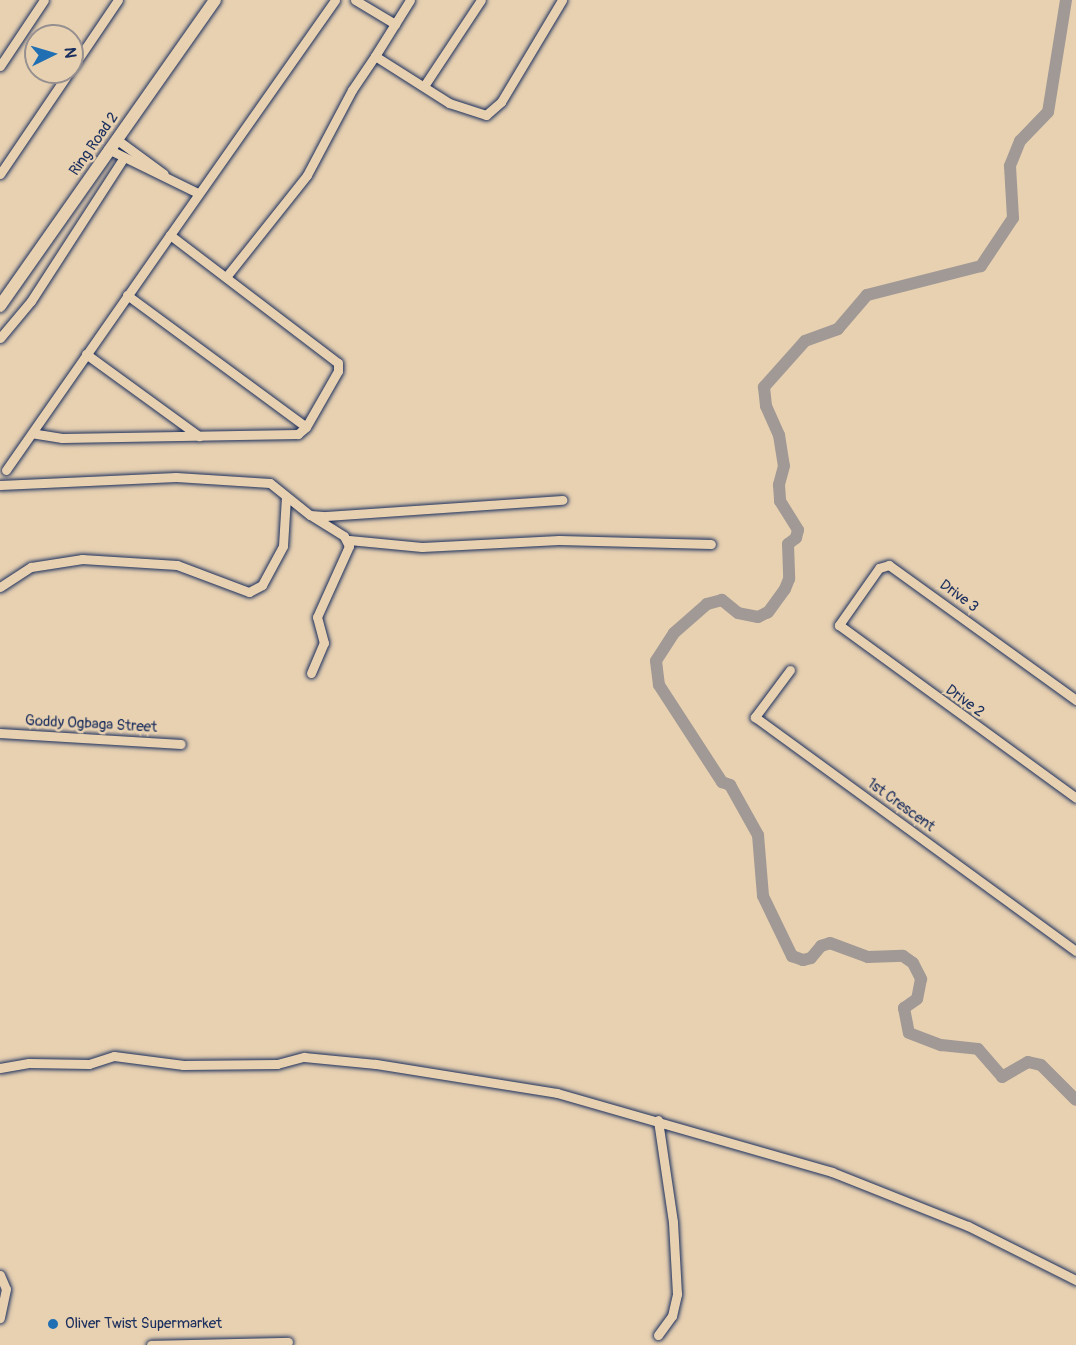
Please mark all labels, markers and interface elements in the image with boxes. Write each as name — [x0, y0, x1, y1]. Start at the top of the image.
north arrow — [24, 24, 84, 84]
text: N — [60, 46, 80, 59]
street label: Ring Road 2 — [66, 109, 122, 179]
street label: Drive 3 — [936, 576, 982, 616]
street label: Drive 2 — [942, 681, 988, 721]
street label: Goddy Ogbaga Street — [25, 712, 157, 736]
street label: 1st Crescent — [864, 774, 938, 836]
place label: Oliver Twist Supermarket — [65, 1315, 222, 1333]
marker: Oliver Twist Supermarket — [46, 1317, 60, 1331]

